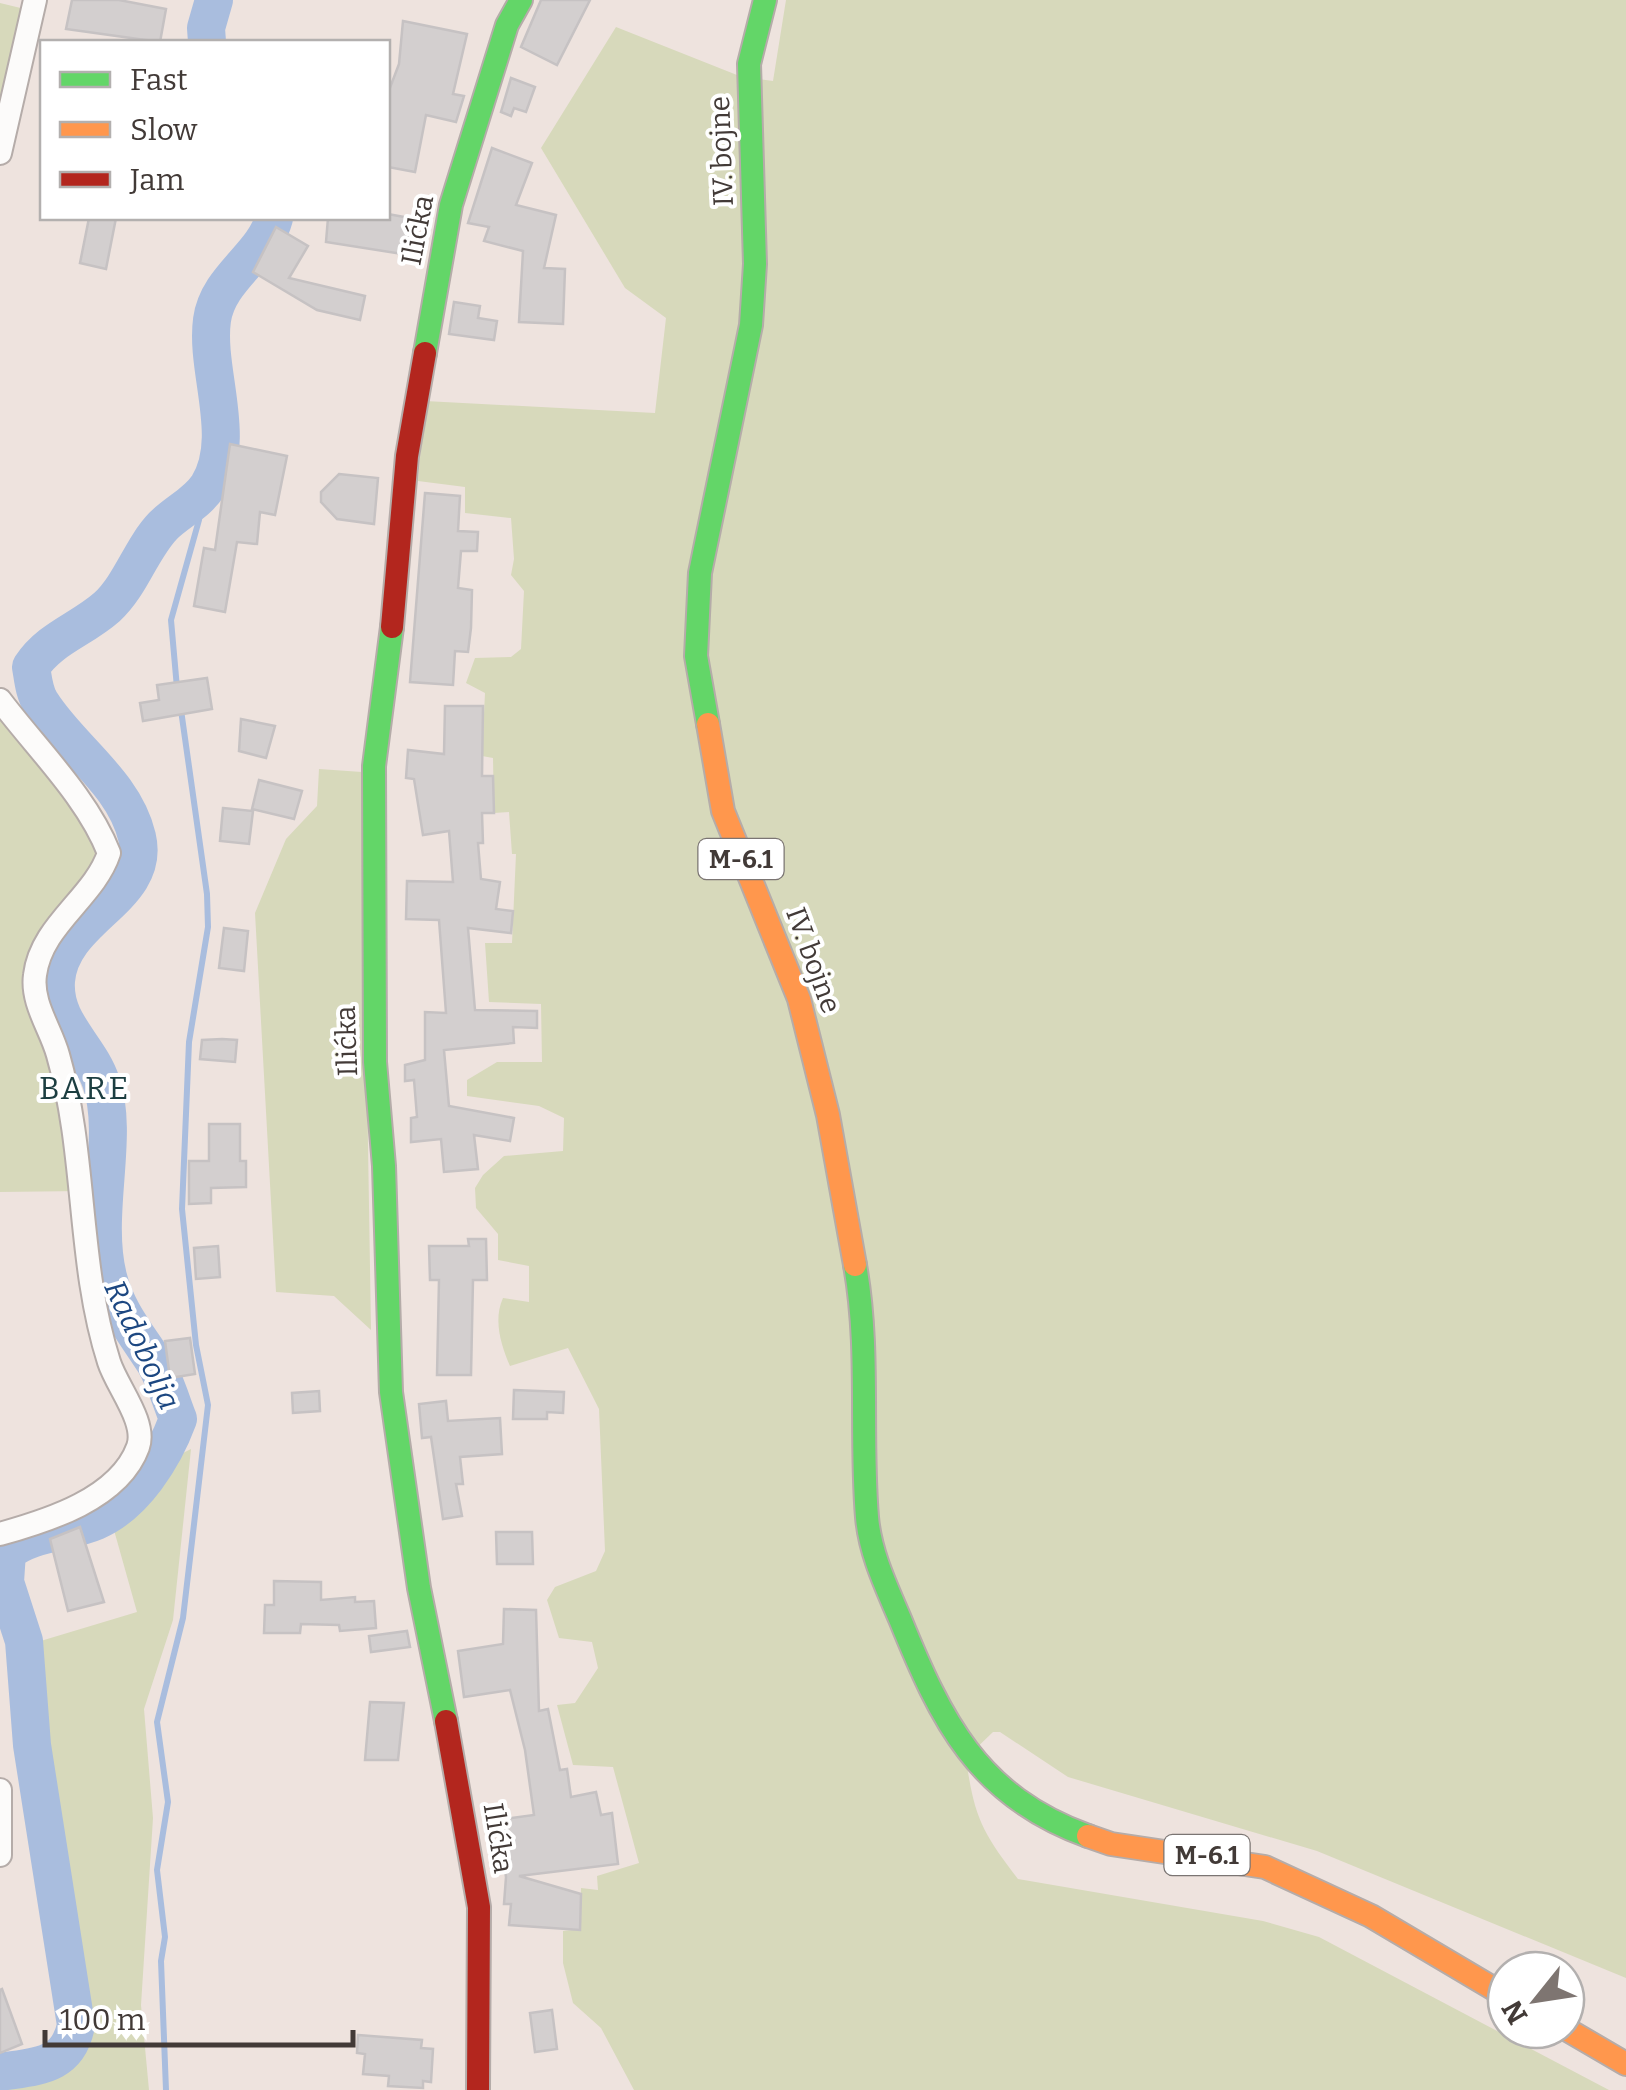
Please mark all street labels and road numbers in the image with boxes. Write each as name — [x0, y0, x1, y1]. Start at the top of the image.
street label: IV. bojne — [703, 95, 740, 207]
street label: Ilićka — [395, 192, 440, 268]
road number: M-6.1 — [698, 839, 784, 879]
street label: IV. bojne — [779, 903, 848, 1018]
street label: Ilićka — [329, 1005, 364, 1077]
street label: Ilićka — [477, 1801, 520, 1875]
road number: M-6.1 — [1164, 1835, 1250, 1875]

